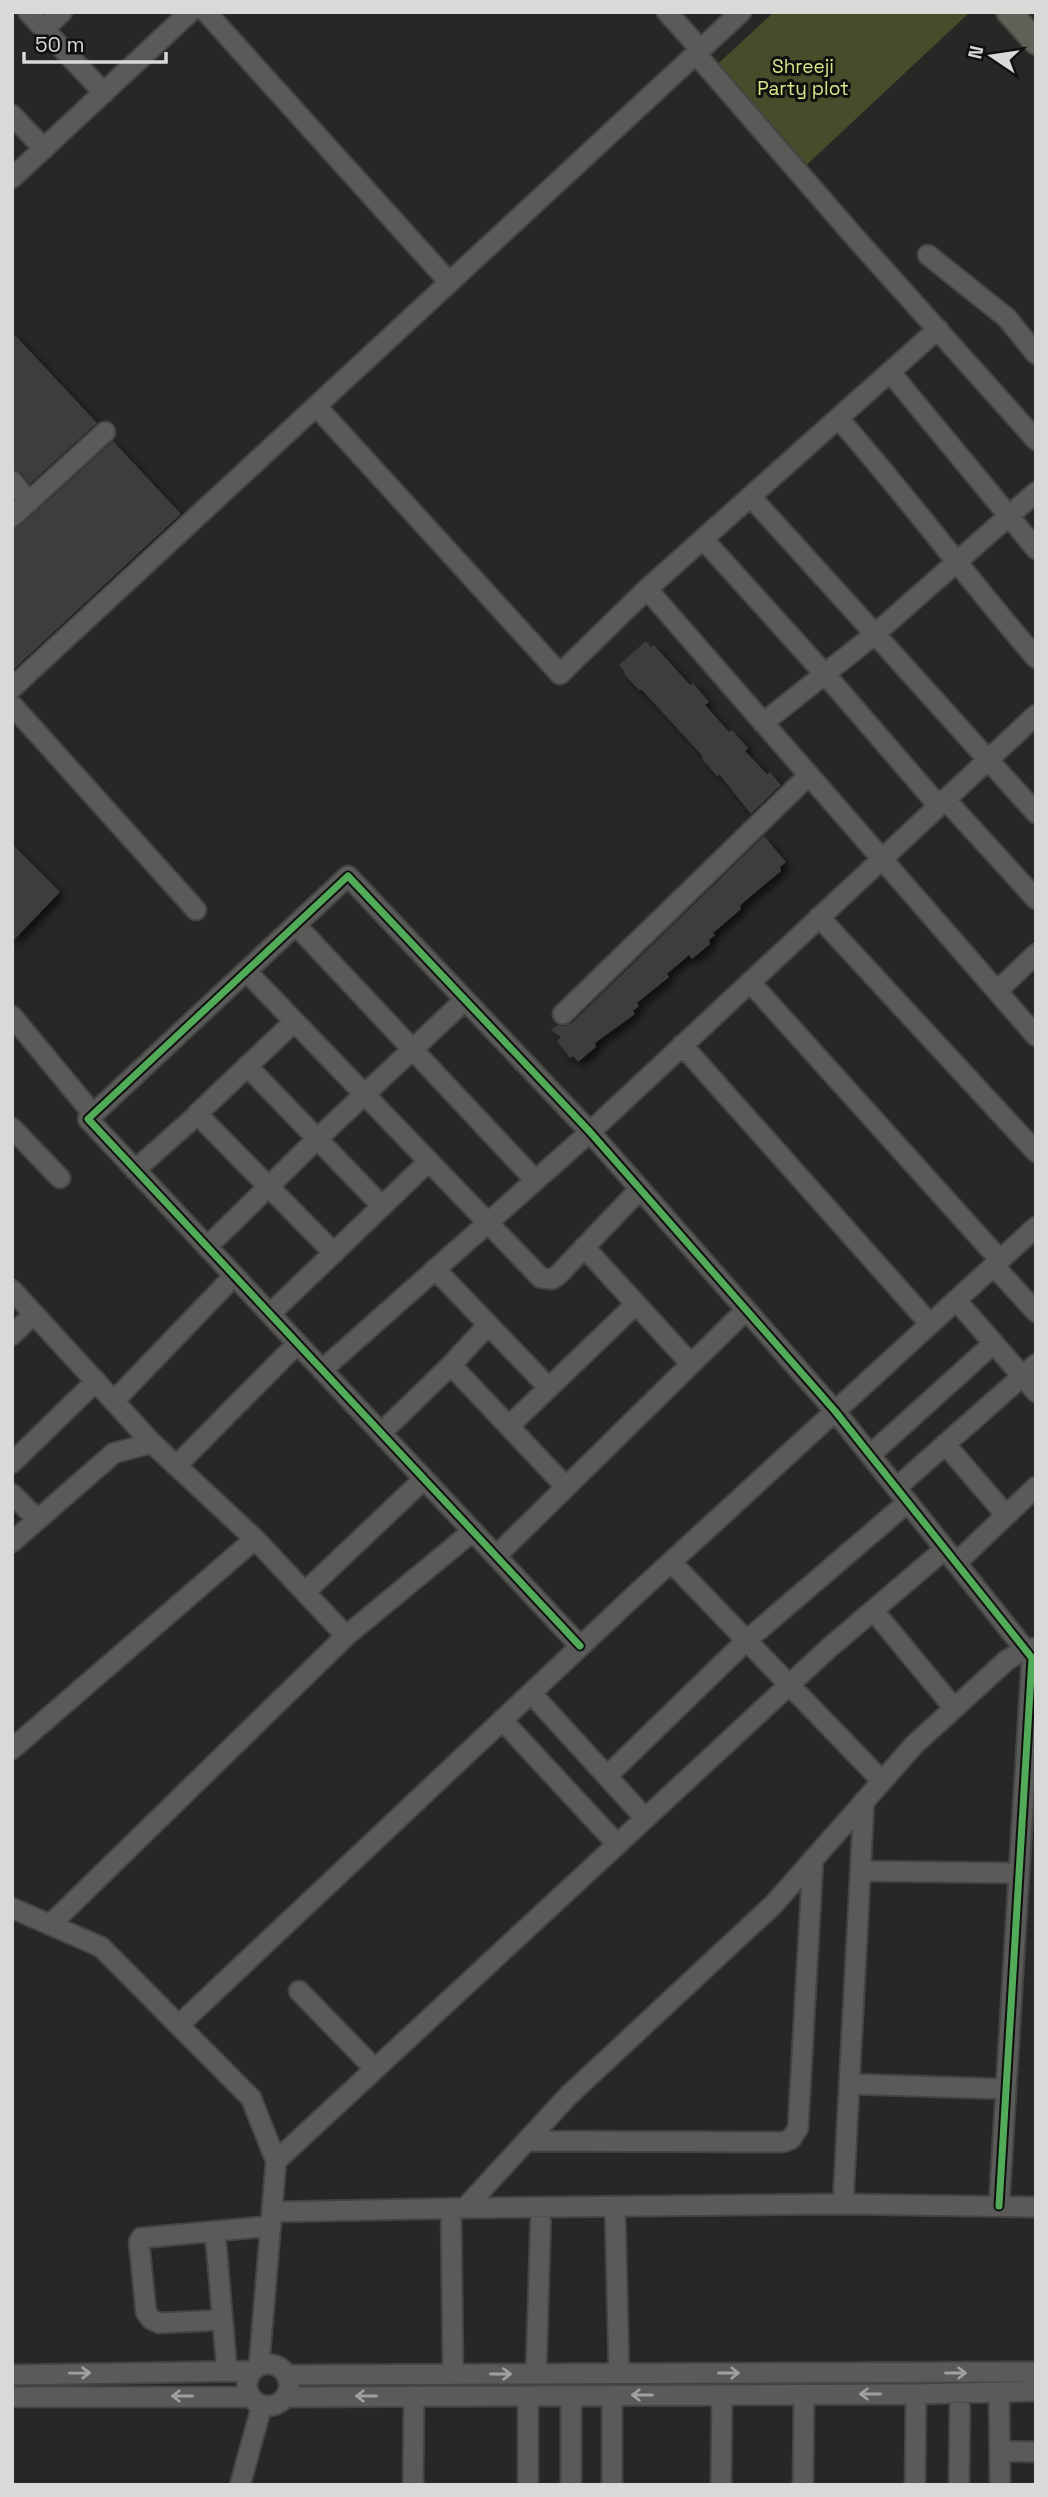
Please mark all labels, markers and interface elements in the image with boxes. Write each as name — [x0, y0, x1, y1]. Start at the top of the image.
scale bar — [24, 21, 166, 65]
north arrow — [957, 21, 1027, 91]
text: 50 m — [35, 31, 85, 58]
text: N — [962, 43, 990, 61]
park label: Shreeji Party plot — [757, 54, 849, 101]
one-way arrow — [717, 2366, 740, 2380]
one-way arrow — [945, 2366, 968, 2380]
one-way arrow — [69, 2367, 92, 2380]
one-way arrow — [490, 2367, 513, 2381]
one-way arrow — [858, 2387, 881, 2401]
one-way arrow — [631, 2388, 654, 2402]
one-way arrow — [171, 2389, 194, 2403]
one-way arrow — [354, 2389, 377, 2403]

